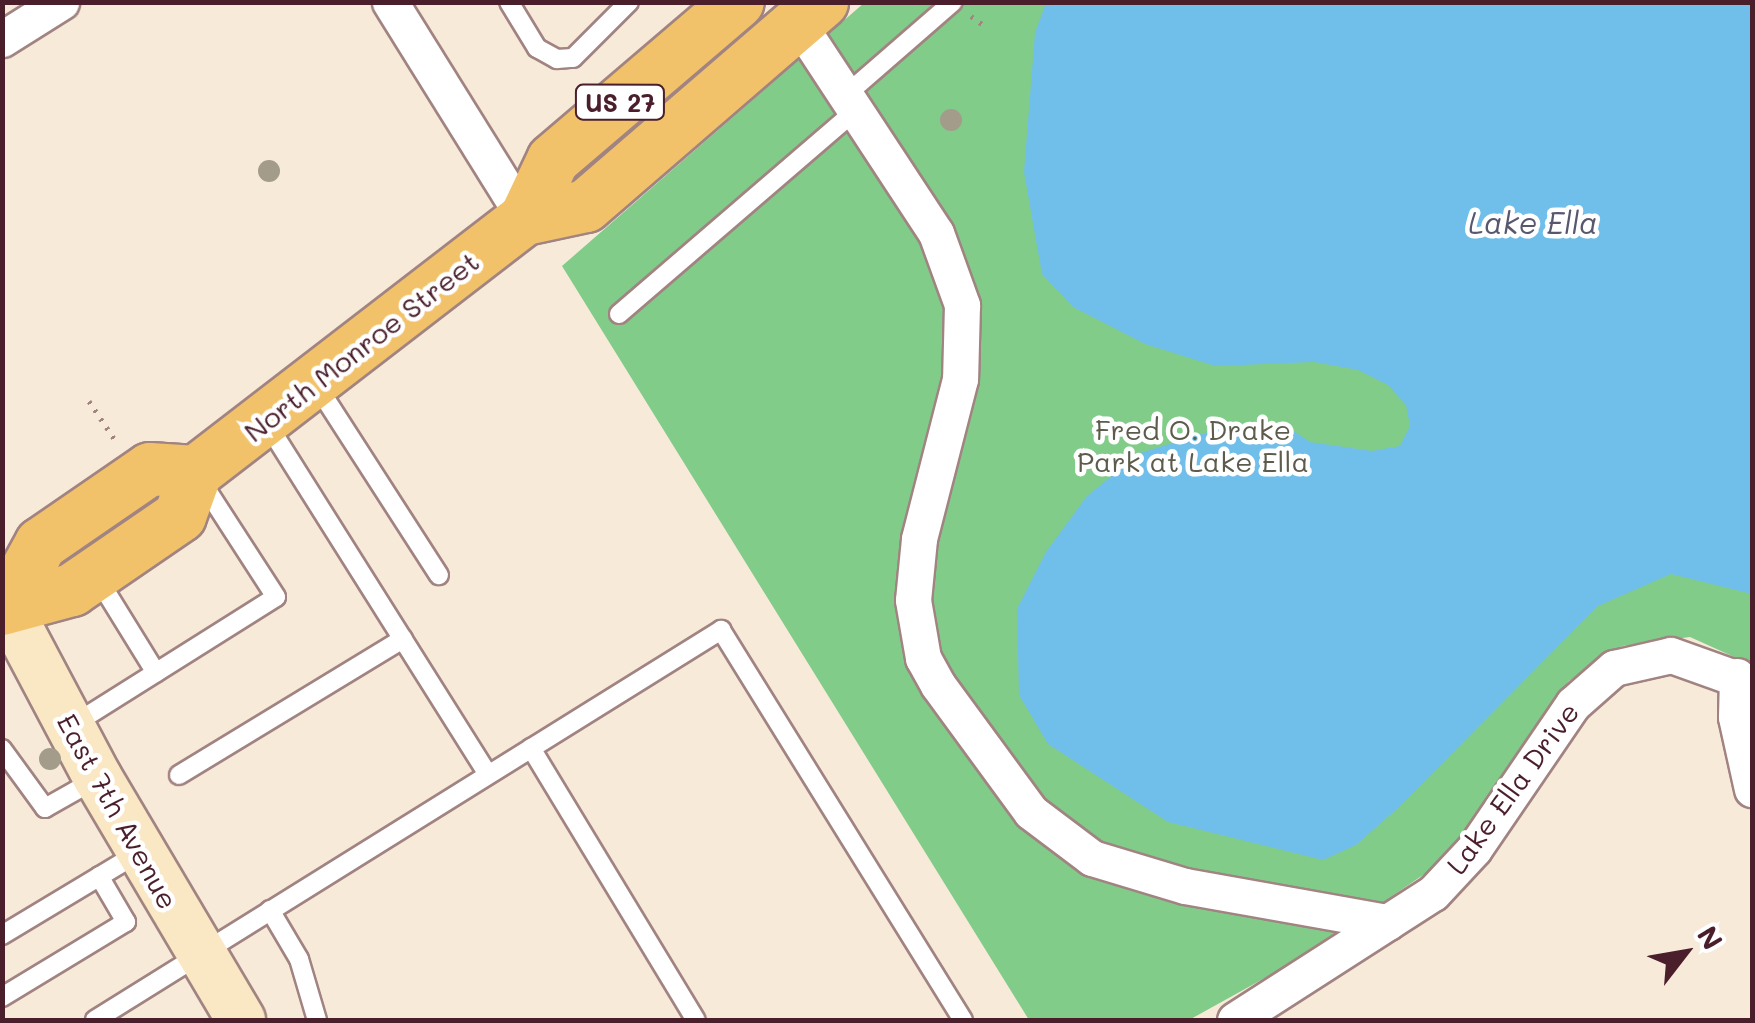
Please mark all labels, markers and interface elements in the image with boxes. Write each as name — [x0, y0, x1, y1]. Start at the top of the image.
road number: US 27 — [572, 82, 668, 122]
water label: Lake Ella — [1468, 204, 1598, 240]
street label: North Monroe Street — [237, 244, 485, 448]
park label: Fred O. Drake Park at Lake Ella — [1077, 412, 1309, 478]
street label: Lake Ella Drive — [1439, 696, 1585, 880]
street label: East 7th Avenue — [50, 708, 186, 914]
north arrow — [1635, 903, 1735, 1003]
text: N — [1690, 919, 1732, 956]

